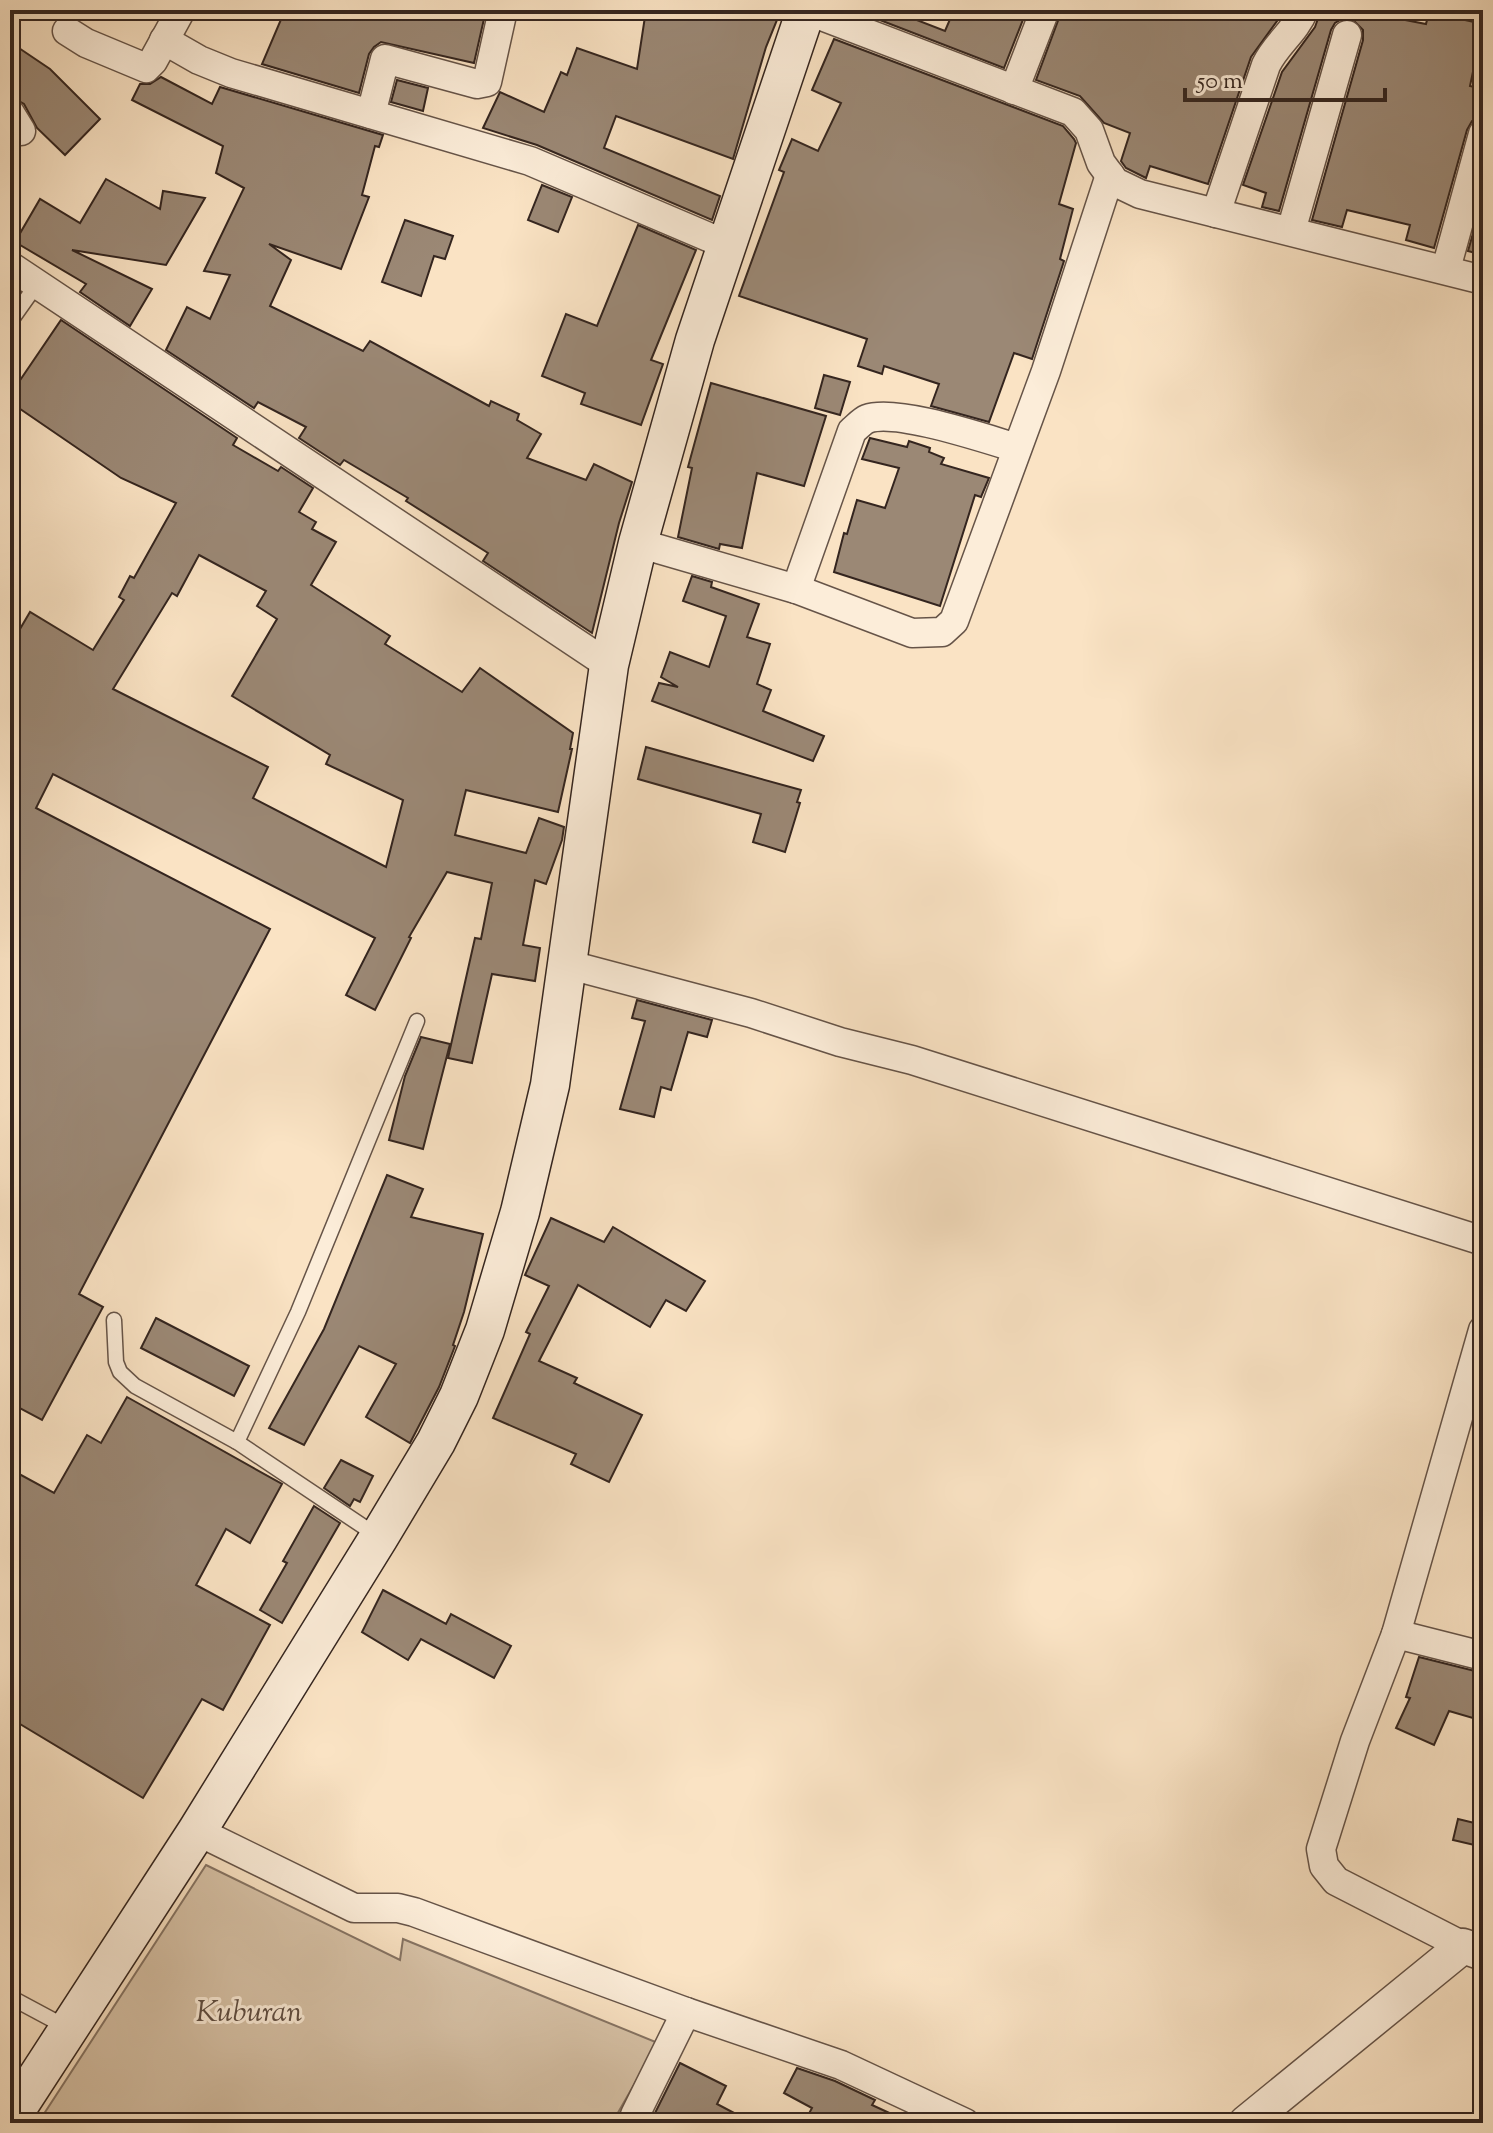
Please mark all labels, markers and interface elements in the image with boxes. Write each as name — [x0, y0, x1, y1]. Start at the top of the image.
scale bar — [1185, 52, 1385, 102]
text: 50 m — [1195, 65, 1243, 99]
park label: Kuburan — [196, 1992, 302, 2035]

